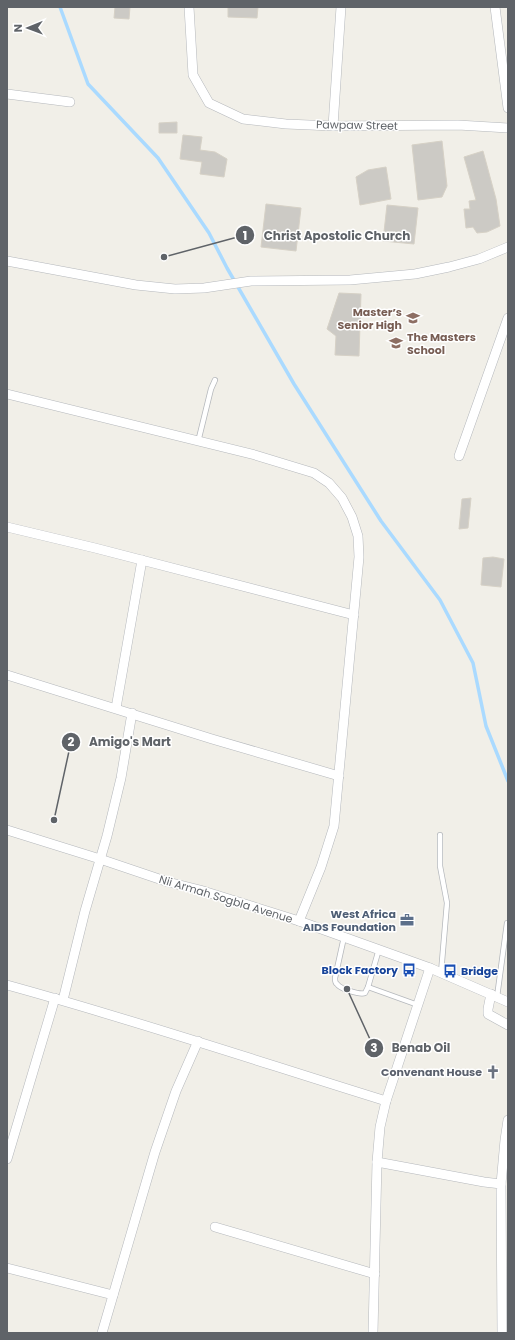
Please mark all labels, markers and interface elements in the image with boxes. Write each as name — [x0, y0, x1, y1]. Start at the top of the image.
north arrow — [8, 8, 48, 48]
text: N — [10, 24, 26, 32]
street label: Pawpaw Street — [316, 116, 398, 134]
callout: Christ Apostolic Church — [235, 223, 418, 247]
text: 1 — [243, 227, 247, 244]
text: Christ Apostolic Church — [264, 227, 410, 244]
place label: Master’s Senior High — [338, 304, 402, 333]
school or university icon: Master’s Senior High — [405, 310, 421, 326]
place label: The Masters School — [407, 329, 476, 358]
school or university icon: The Masters School — [388, 335, 404, 351]
callout: Amigo's Mart — [61, 730, 179, 754]
text: 2 — [68, 733, 75, 750]
text: Amigo's Mart — [89, 733, 171, 750]
street label: Nii Armah Sogbla Avenue — [157, 871, 295, 927]
place label: West Africa AIDS Foundation — [303, 906, 396, 935]
office icon: West Africa AIDS Foundation — [399, 912, 415, 928]
place label: Block Factory — [321, 962, 398, 978]
bus stop icon: Block Factory — [401, 962, 417, 978]
bus stop icon: Bridge — [442, 963, 458, 979]
place label: Bridge — [461, 963, 498, 979]
callout: Benab Oil — [364, 1036, 458, 1060]
text: 3 — [370, 1039, 378, 1056]
text: Benab Oil — [392, 1039, 450, 1056]
place label: Convenant House — [381, 1064, 482, 1080]
church icon: Convenant House — [485, 1064, 501, 1080]

